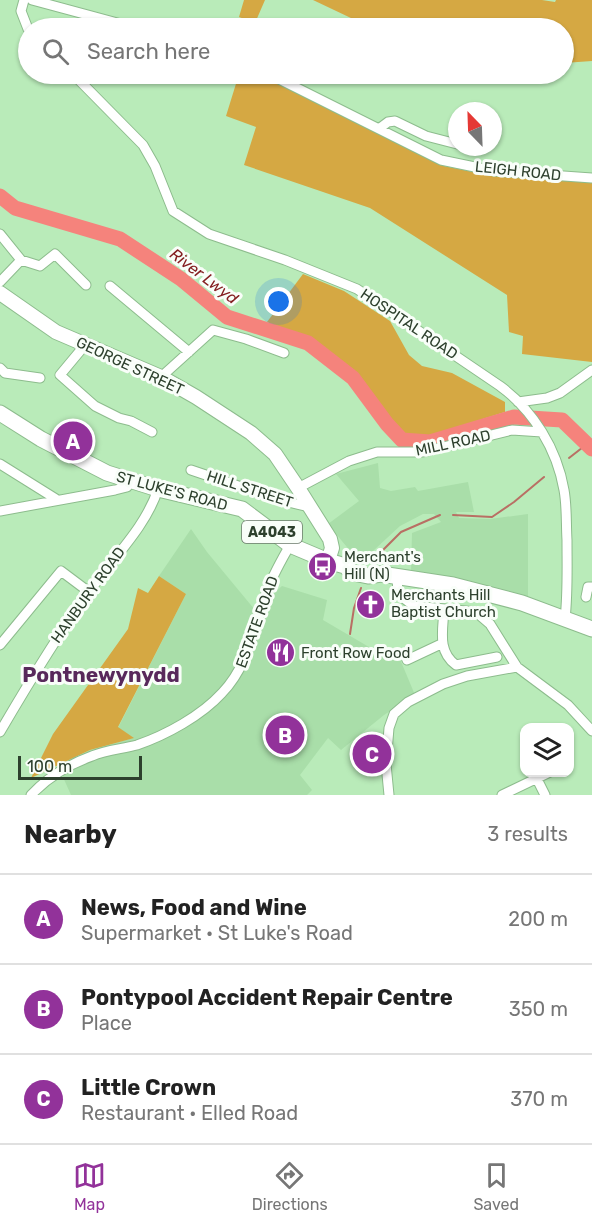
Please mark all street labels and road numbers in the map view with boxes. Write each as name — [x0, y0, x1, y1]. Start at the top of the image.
street label: LEIGH ROAD — [474, 158, 562, 184]
street label: HOSPITAL ROAD — [357, 285, 461, 363]
street label: GEORGE STREET — [73, 333, 187, 399]
street label: MILL ROAD — [414, 426, 492, 460]
street label: ST LUKE'S ROAD — [114, 467, 230, 515]
street label: HILL STREET — [205, 467, 296, 511]
road number: A4043 — [242, 521, 302, 543]
street label: HANBURY ROAD — [47, 543, 129, 647]
street label: ESTATE ROAD — [232, 574, 282, 670]

